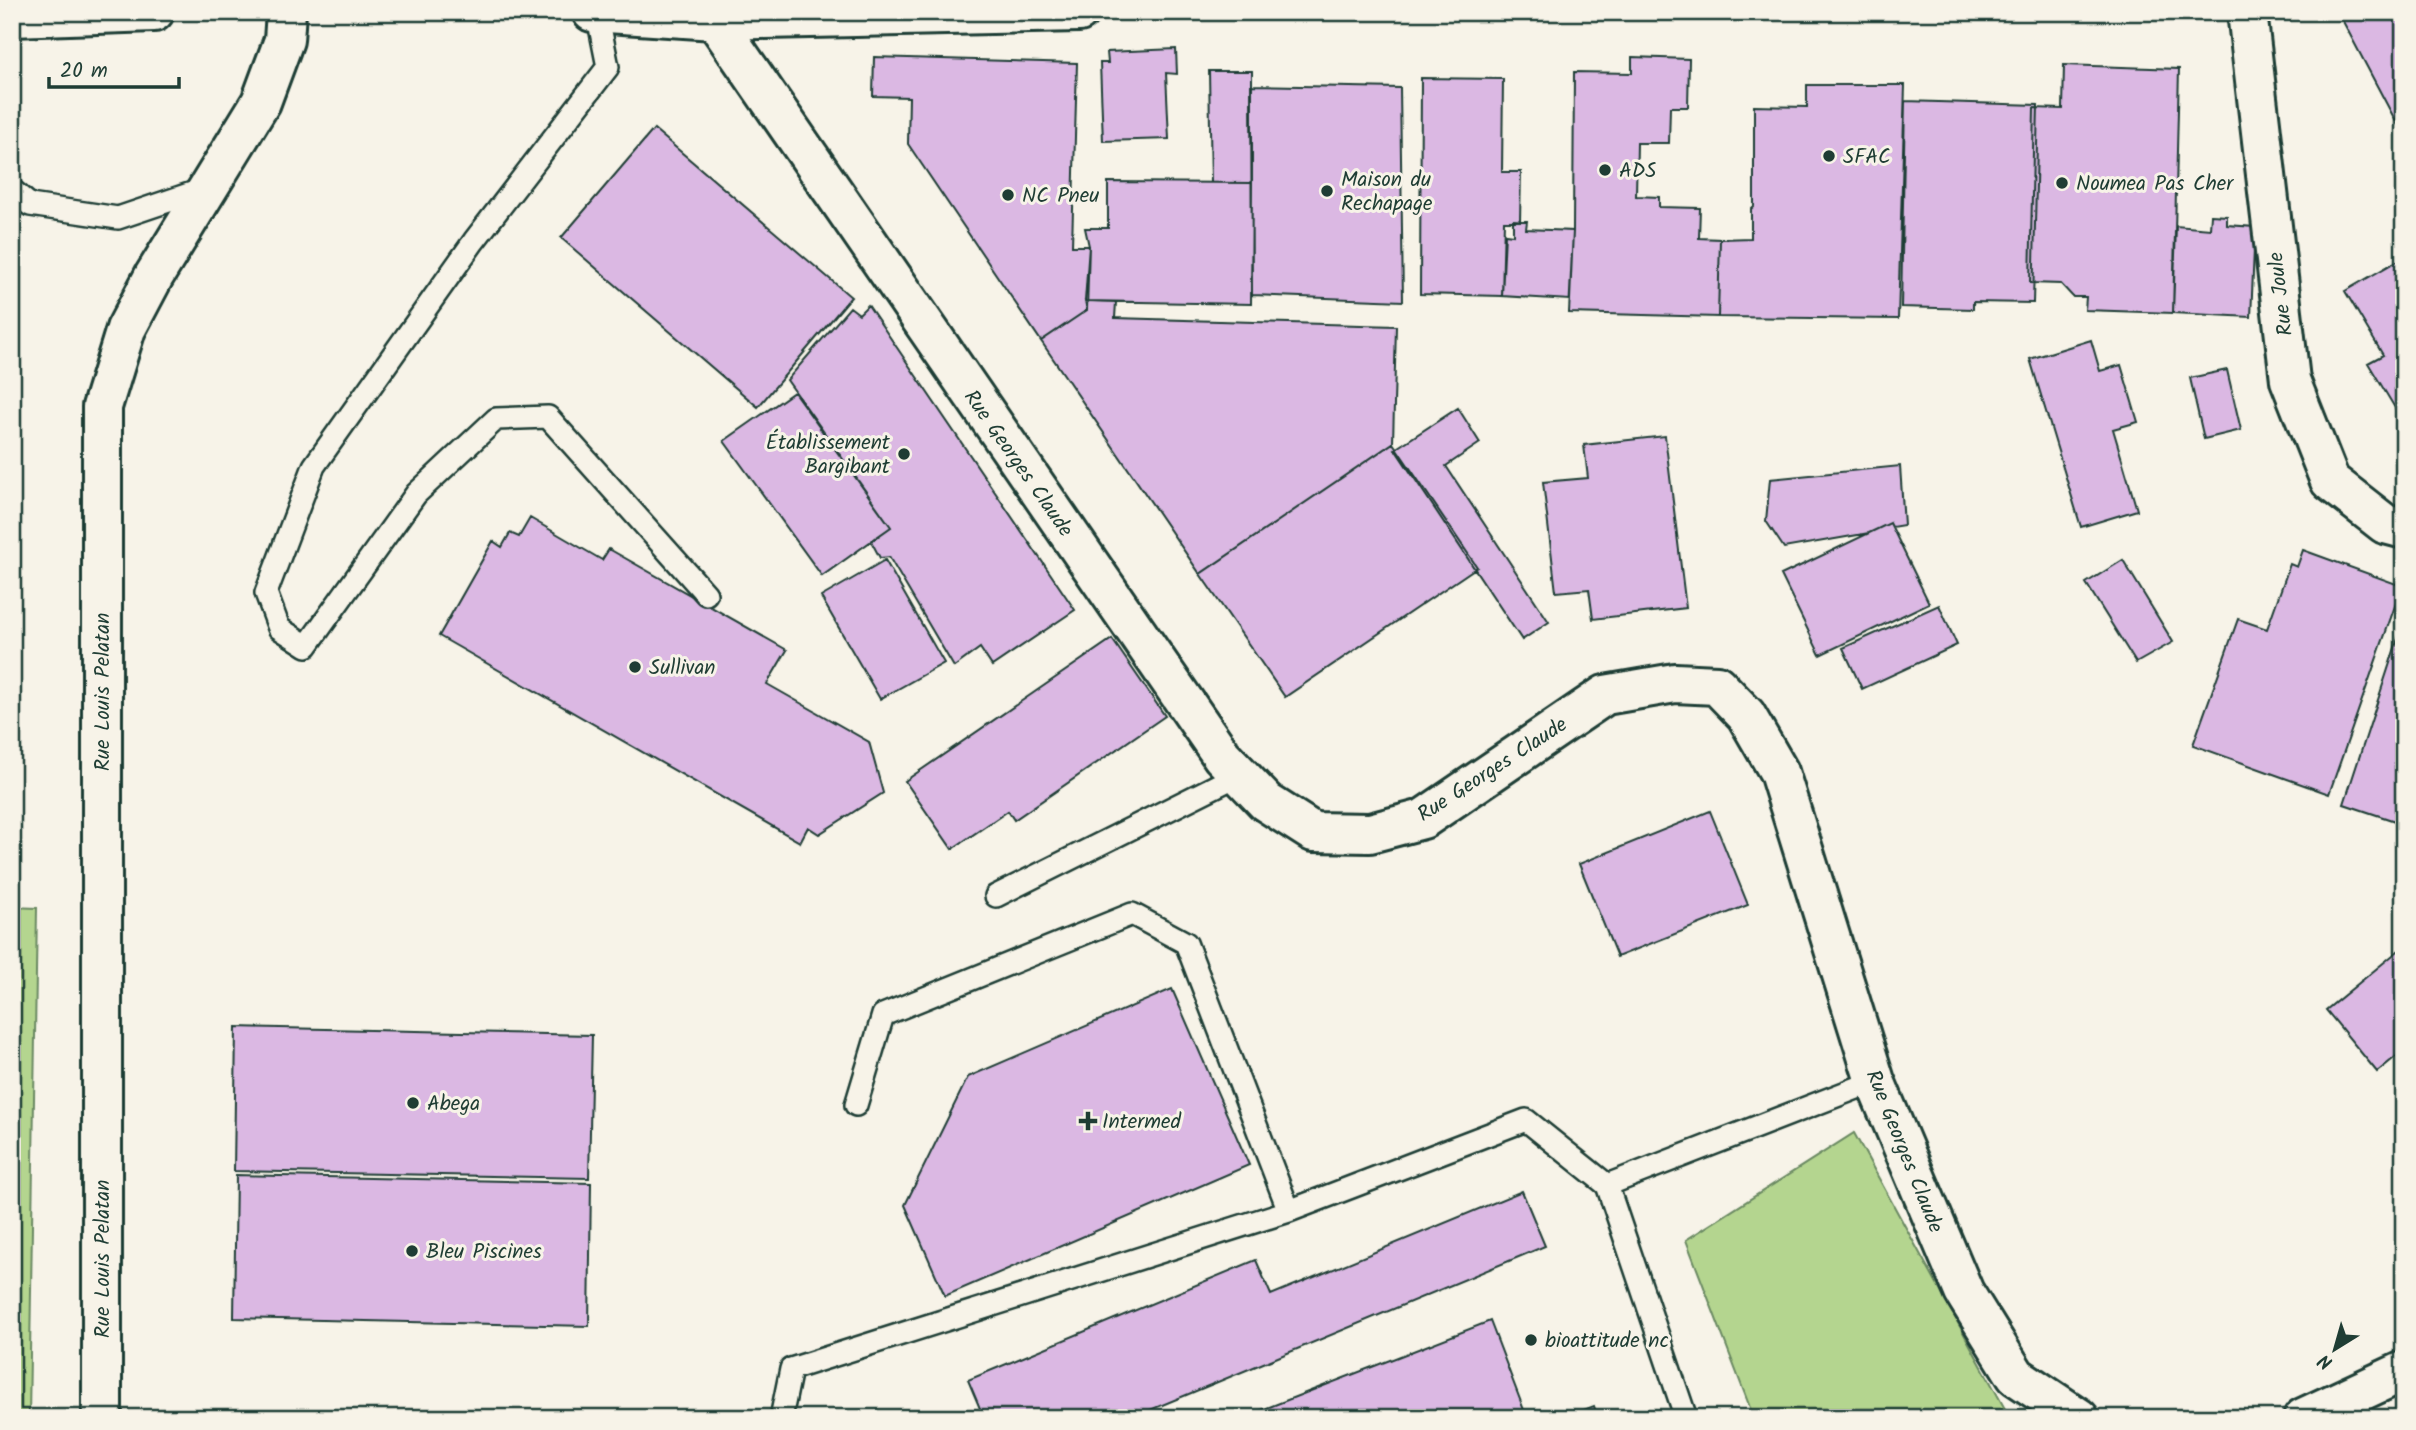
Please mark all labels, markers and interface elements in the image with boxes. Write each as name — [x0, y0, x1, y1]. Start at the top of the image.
scale bar — [49, 46, 178, 90]
text: 20 m — [60, 55, 108, 88]
place label: SFAC — [1843, 141, 1890, 174]
marker: SFAC — [1821, 148, 1837, 164]
place label: ADS — [1619, 155, 1656, 188]
marker: ADS — [1597, 162, 1613, 178]
place label: Maison du Rechapage — [1341, 164, 1433, 221]
place label: Noumea Pas Cher — [2076, 168, 2234, 201]
marker: Noumea Pas Cher — [2054, 175, 2070, 191]
place label: NC Pneu — [1022, 180, 1099, 213]
marker: Maison du Rechapage — [1319, 183, 1335, 199]
marker: NC Pneu — [1000, 187, 1016, 203]
street label: Rue Joule — [2260, 249, 2303, 338]
street label: Rue Georges Claude — [955, 383, 1081, 545]
place label: Établissement Bargibant — [766, 427, 891, 484]
marker: Établissement Bargibant — [896, 446, 912, 462]
street label: Rue Louis Pelatan — [87, 613, 120, 771]
place label: Sullivan — [649, 652, 715, 685]
marker: Sullivan — [627, 659, 643, 675]
street label: Rue Georges Claude — [1411, 709, 1575, 831]
street label: Rue Georges Claude — [1856, 1065, 1952, 1239]
place label: Abega — [427, 1088, 480, 1121]
marker: Abega — [405, 1095, 421, 1111]
place label: Intermed — [1102, 1106, 1181, 1139]
marker: Intermed — [1080, 1113, 1096, 1129]
street label: Rue Louis Pelatan — [87, 1180, 120, 1338]
place label: Bleu Piscines — [426, 1236, 542, 1269]
marker: Bleu Piscines — [404, 1243, 420, 1259]
north arrow — [2300, 1314, 2370, 1384]
place label: bioattitude nc — [1545, 1325, 1669, 1358]
marker: bioattitude nc — [1523, 1332, 1539, 1348]
text: N — [2312, 1345, 2340, 1377]

